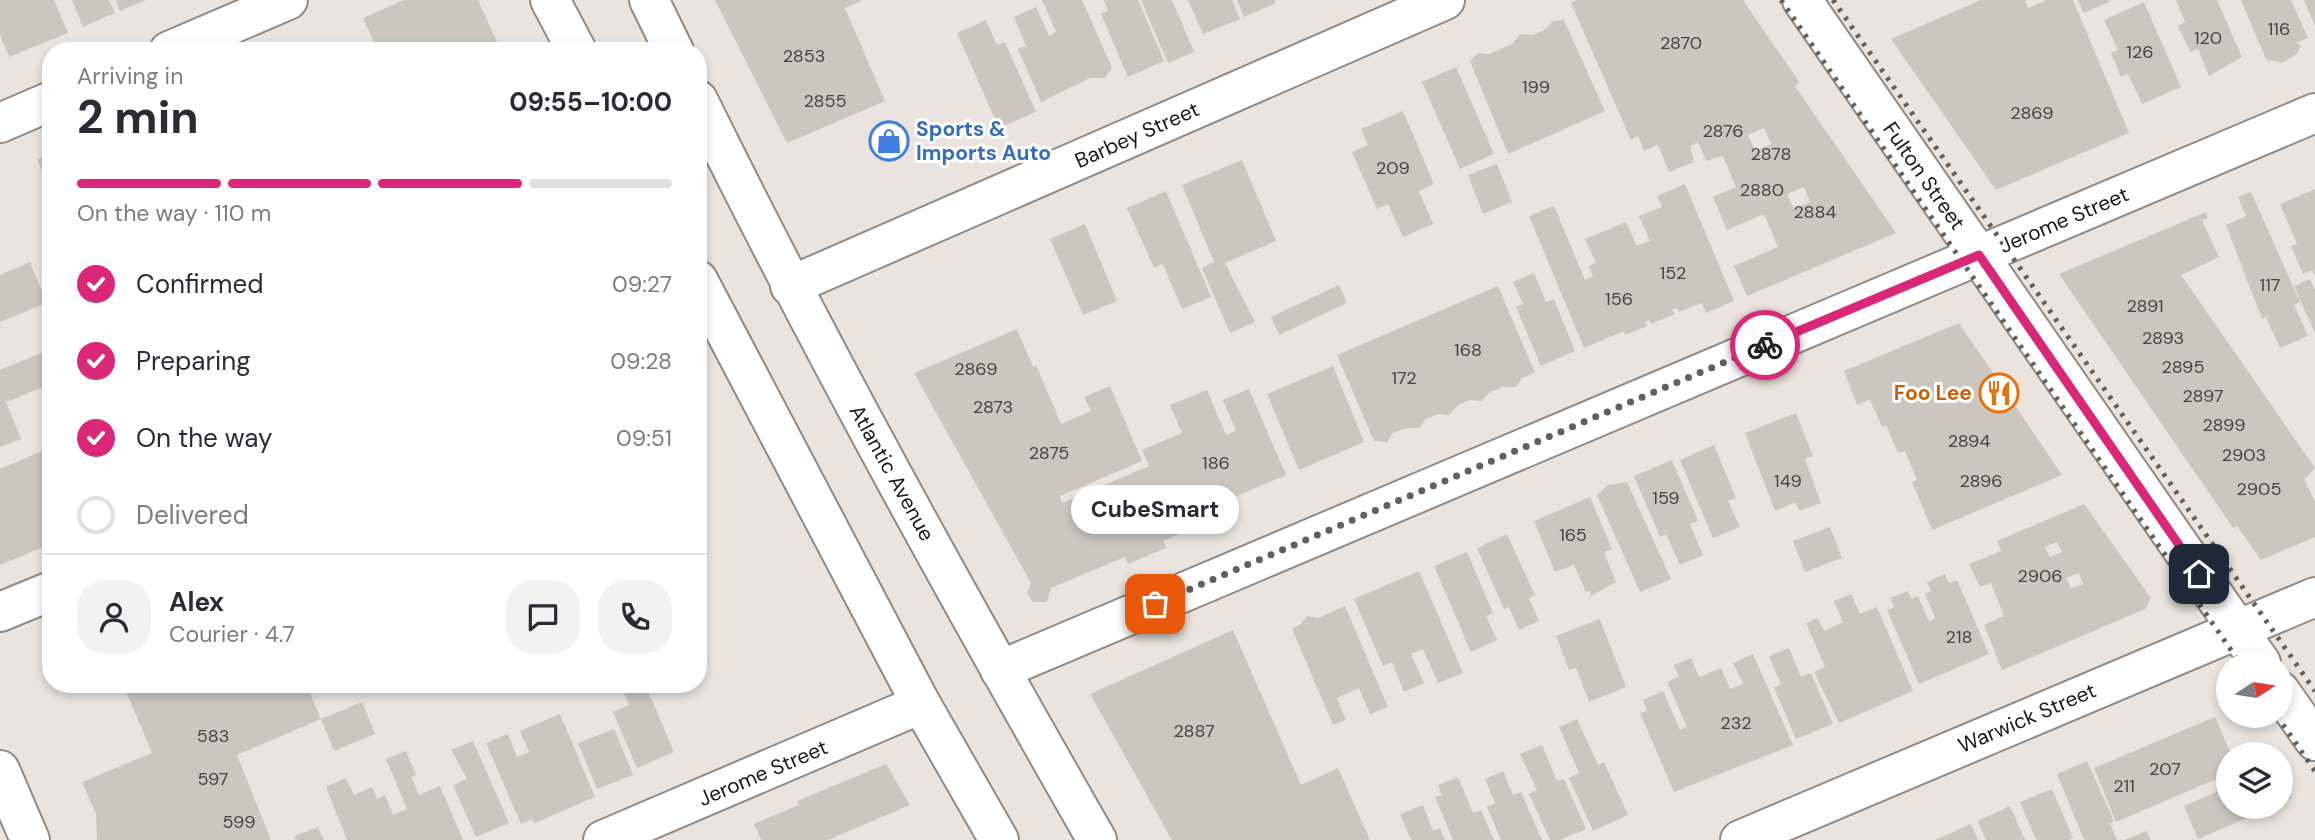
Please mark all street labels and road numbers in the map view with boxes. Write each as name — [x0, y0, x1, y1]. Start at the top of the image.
street label: Barbey Street — [1070, 95, 1204, 175]
street label: Fulton Street — [1877, 117, 1971, 235]
street label: Jerome Street — [1995, 180, 2133, 260]
street label: Atlantic Avenue — [843, 400, 941, 546]
street label: Warwick Street — [1954, 676, 2100, 760]
street label: Jerome Street — [694, 733, 832, 813]

